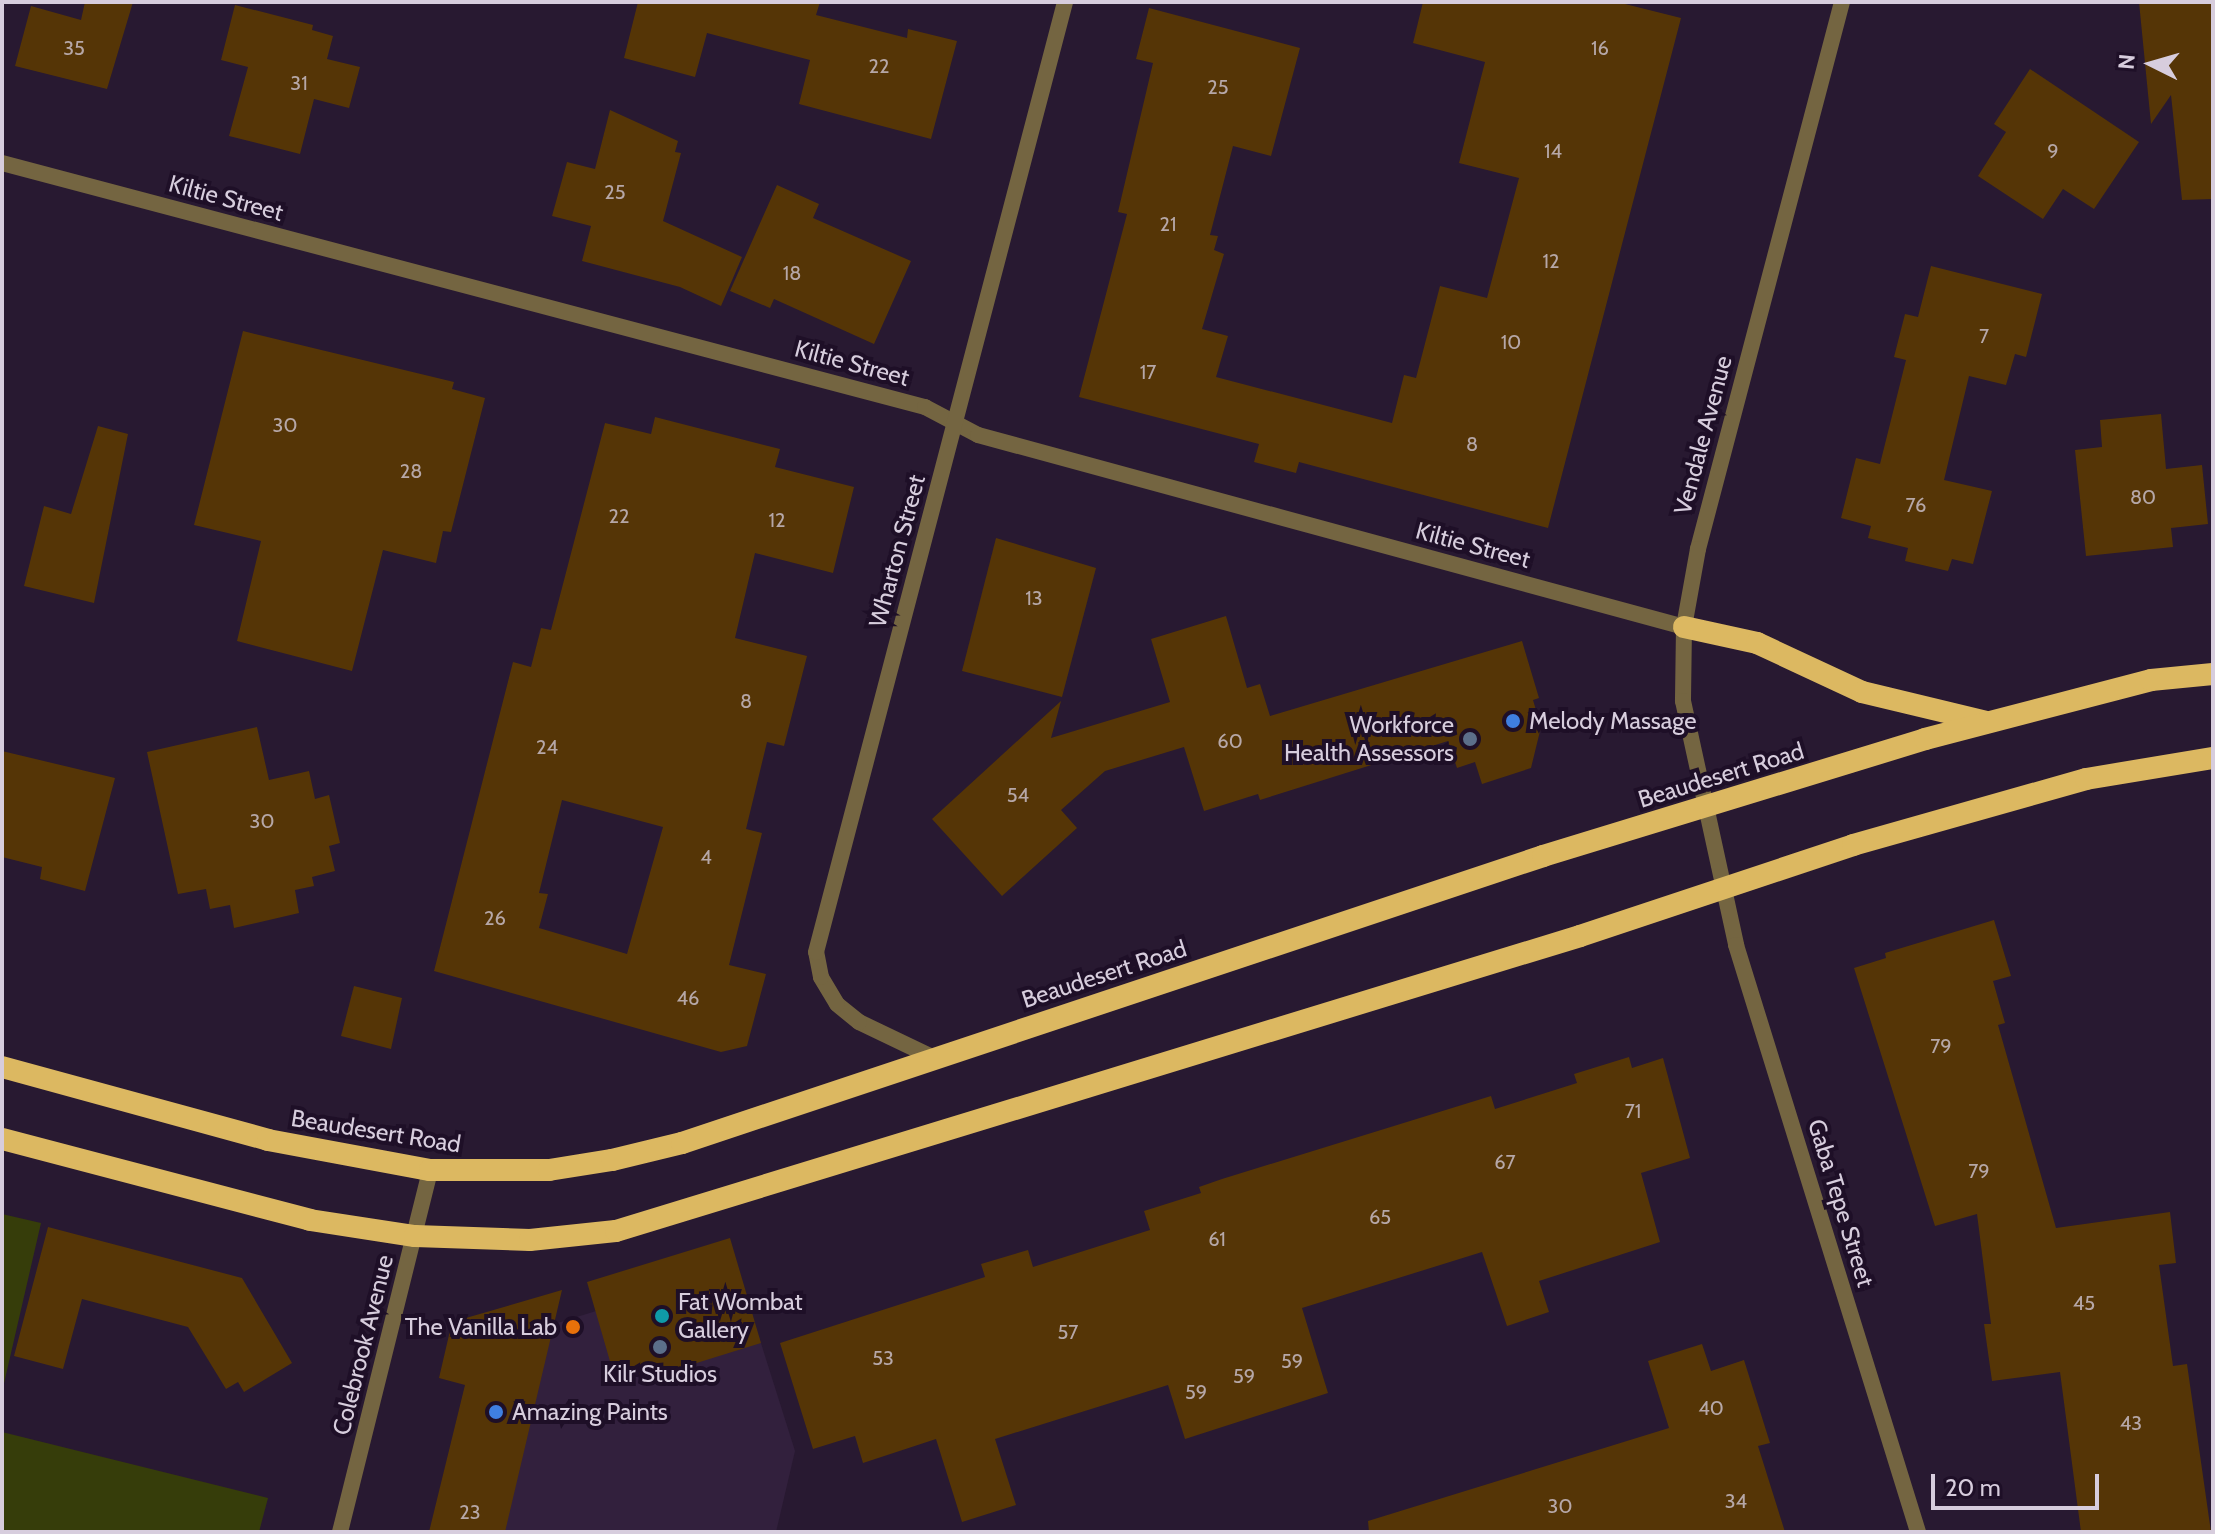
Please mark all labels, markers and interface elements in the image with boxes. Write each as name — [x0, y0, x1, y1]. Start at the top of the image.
north arrow — [2111, 24, 2191, 104]
house number: 35 — [63, 36, 85, 60]
house number: 16 — [1591, 36, 1609, 60]
text: N — [2112, 53, 2141, 71]
house number: 22 — [869, 54, 889, 78]
house number: 31 — [290, 71, 308, 95]
house number: 25 — [1207, 75, 1229, 99]
house number: 14 — [1544, 139, 1562, 163]
house number: 9 — [2047, 139, 2059, 163]
street label: Kiltie Street — [166, 169, 286, 227]
house number: 25 — [604, 180, 626, 204]
house number: 21 — [1160, 212, 1176, 236]
house number: 12 — [1543, 249, 1559, 273]
house number: 18 — [783, 261, 801, 285]
house number: 7 — [1979, 324, 1989, 348]
house number: 10 — [1501, 330, 1521, 354]
street label: Kiltie Street — [792, 334, 912, 392]
street label: Vendale Avenue — [1668, 353, 1738, 517]
house number: 17 — [1140, 360, 1156, 384]
house number: 30 — [273, 413, 297, 437]
house number: 8 — [1466, 432, 1478, 456]
house number: 28 — [400, 459, 422, 483]
street label: Wharton Street — [863, 472, 931, 630]
house number: 80 — [2130, 485, 2156, 509]
house number: 76 — [1906, 493, 1926, 517]
house number: 22 — [609, 504, 629, 528]
house number: 12 — [769, 508, 785, 532]
street label: Kiltie Street — [1413, 516, 1533, 574]
house number: 13 — [1025, 586, 1043, 610]
house number: 8 — [740, 689, 752, 713]
place label: Melody Massage — [1529, 707, 1697, 735]
place label: Workforce Health Assessors — [1284, 711, 1454, 767]
marker: Melody Massage — [1504, 712, 1522, 730]
house number: 60 — [1217, 729, 1243, 753]
marker: Workforce Health Assessors — [1461, 730, 1479, 748]
house number: 24 — [536, 735, 558, 759]
street label: Beaudesert Road — [1635, 736, 1807, 814]
house number: 54 — [1007, 783, 1029, 807]
house number: 30 — [250, 809, 274, 833]
house number: 4 — [700, 845, 712, 869]
house number: 26 — [484, 906, 506, 930]
street label: Beaudesert Road — [1018, 934, 1190, 1014]
house number: 46 — [677, 986, 699, 1010]
house number: 79 — [1930, 1034, 1952, 1058]
house number: 71 — [1625, 1099, 1641, 1123]
street label: Beaudesert Road — [289, 1103, 463, 1159]
street label: Gaba Tepe Street — [1802, 1116, 1880, 1290]
house number: 67 — [1494, 1150, 1516, 1174]
house number: 79 — [1968, 1159, 1990, 1183]
house number: 65 — [1369, 1205, 1391, 1229]
house number: 61 — [1208, 1227, 1226, 1251]
street label: Colebrook Avenue — [327, 1252, 399, 1438]
place label: Fat Wombat Gallery — [678, 1288, 803, 1344]
house number: 45 — [2073, 1291, 2095, 1315]
marker: Fat Wombat Gallery — [653, 1307, 671, 1325]
place label: The Vanilla Lab — [405, 1313, 557, 1341]
marker: The Vanilla Lab — [564, 1318, 582, 1336]
house number: 57 — [1058, 1320, 1078, 1344]
marker: Kilr Studios — [651, 1338, 669, 1356]
house number: 53 — [872, 1346, 894, 1370]
house number: 59 — [1281, 1349, 1303, 1373]
place label: Kilr Studios — [603, 1360, 717, 1388]
house number: 59 — [1233, 1364, 1255, 1388]
house number: 59 — [1185, 1380, 1207, 1404]
house number: 40 — [1698, 1396, 1724, 1420]
place label: Amazing Paints — [512, 1398, 668, 1426]
marker: Amazing Paints — [487, 1403, 505, 1421]
house number: 43 — [2120, 1411, 2142, 1435]
scale bar — [1935, 1458, 2103, 1508]
text: 20 m — [1945, 1473, 2001, 1502]
house number: 34 — [1725, 1489, 1747, 1513]
house number: 30 — [1548, 1494, 1572, 1518]
house number: 23 — [459, 1500, 481, 1524]

